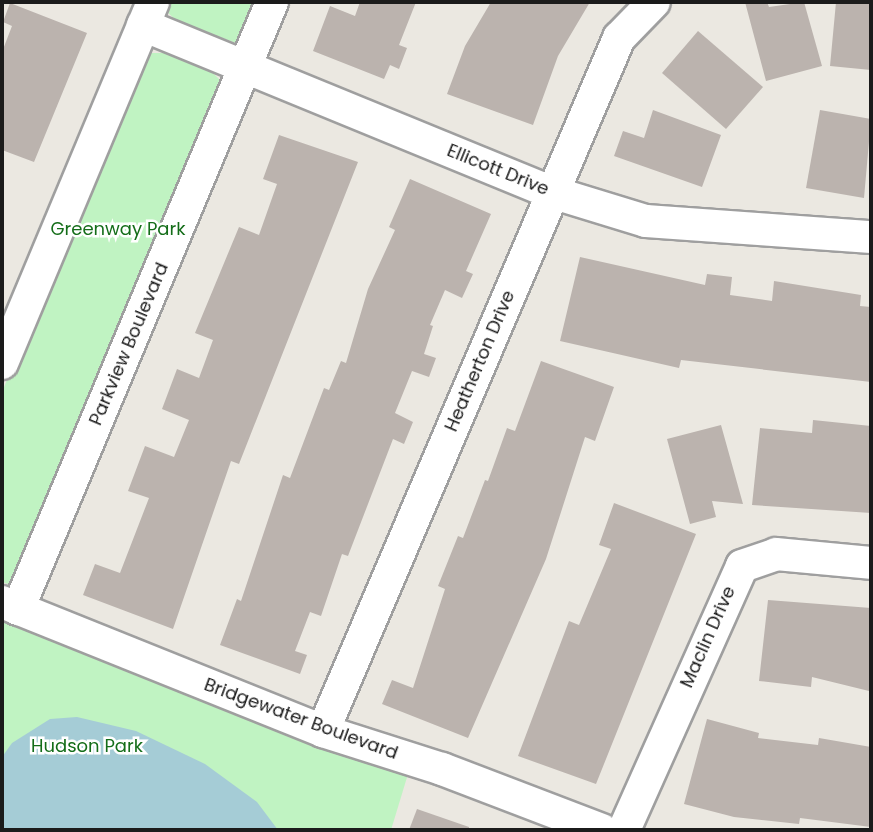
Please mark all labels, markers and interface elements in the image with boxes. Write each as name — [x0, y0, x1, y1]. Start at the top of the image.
street label: Ellicott Drive — [444, 140, 552, 200]
park label: Greenway Park — [51, 218, 185, 240]
street label: Parkview Boulevard — [85, 259, 173, 429]
street label: Heatherton Drive — [441, 287, 519, 435]
street label: Maclin Drive — [676, 583, 740, 691]
street label: Bridgewater Boulevard — [201, 674, 401, 764]
park label: Hudson Park — [31, 735, 143, 757]

